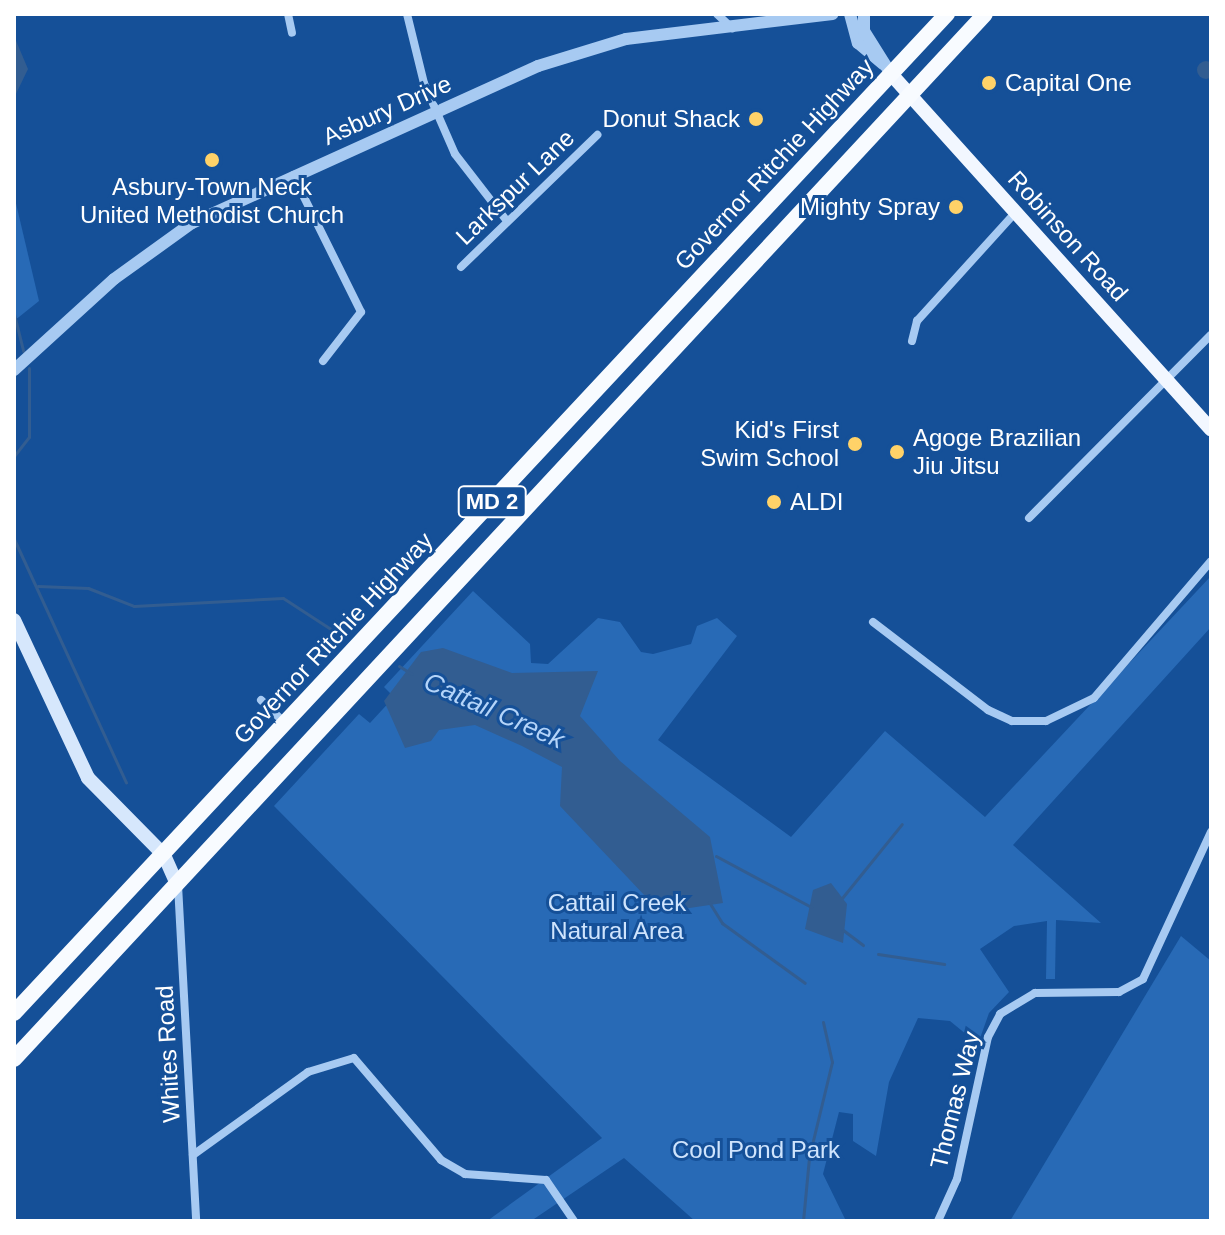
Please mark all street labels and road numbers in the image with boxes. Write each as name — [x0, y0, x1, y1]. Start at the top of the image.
street label: Governor Ritchie Highway — [668, 52, 880, 276]
street label: Asbury Drive — [318, 69, 456, 151]
street label: Larkspur Lane — [450, 123, 580, 251]
street label: Robinson Road — [1002, 165, 1134, 307]
road number: MD 2 — [456, 484, 528, 520]
street label: Governor Ritchie Highway — [227, 526, 439, 750]
street label: Whites Road — [150, 985, 186, 1123]
street label: Thomas Way — [924, 1028, 986, 1172]

